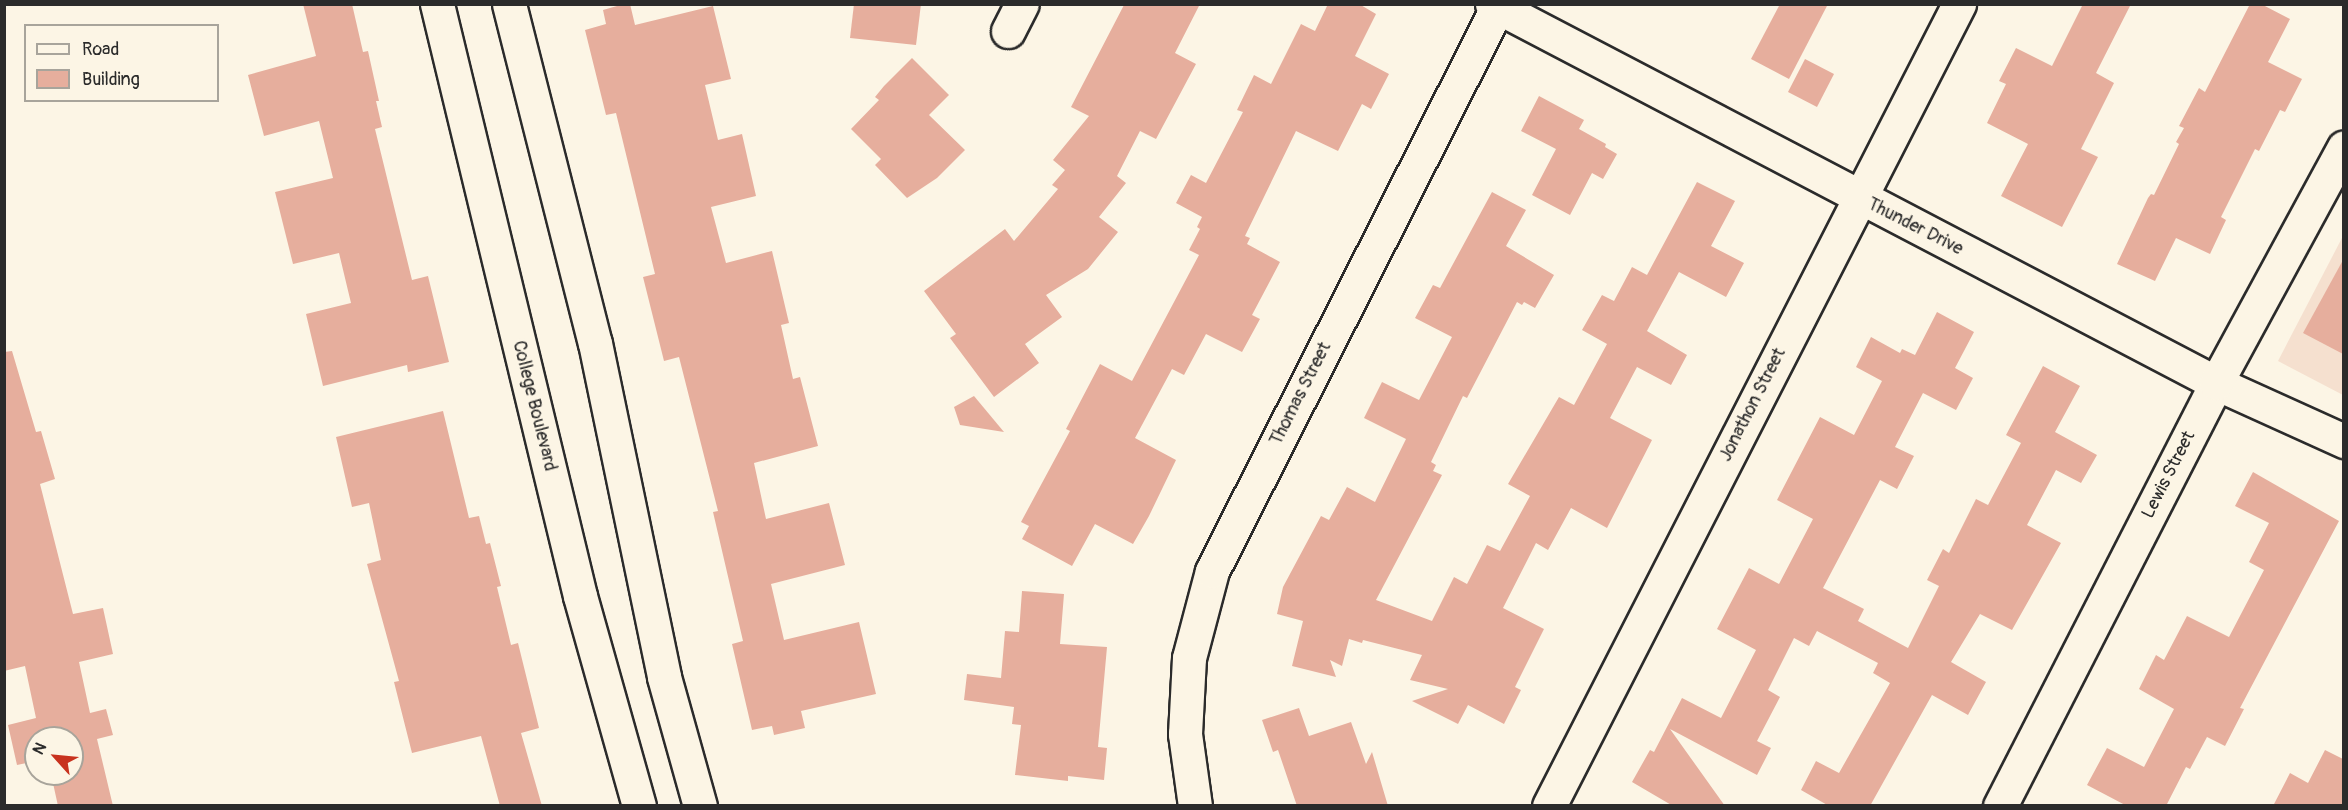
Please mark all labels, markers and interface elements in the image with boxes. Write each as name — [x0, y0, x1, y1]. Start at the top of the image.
legend — [24, 24, 219, 102]
text: Road — [82, 38, 119, 61]
text: Building — [82, 68, 140, 91]
street label: Thunder Drive — [1864, 194, 1966, 260]
street label: College Boulevard — [507, 339, 561, 473]
street label: Thomas Street — [1266, 339, 1336, 449]
street label: Jonathon Street — [1715, 345, 1791, 465]
street label: Lewis Street — [2138, 428, 2200, 522]
north arrow — [24, 726, 84, 786]
text: N — [28, 739, 51, 758]

